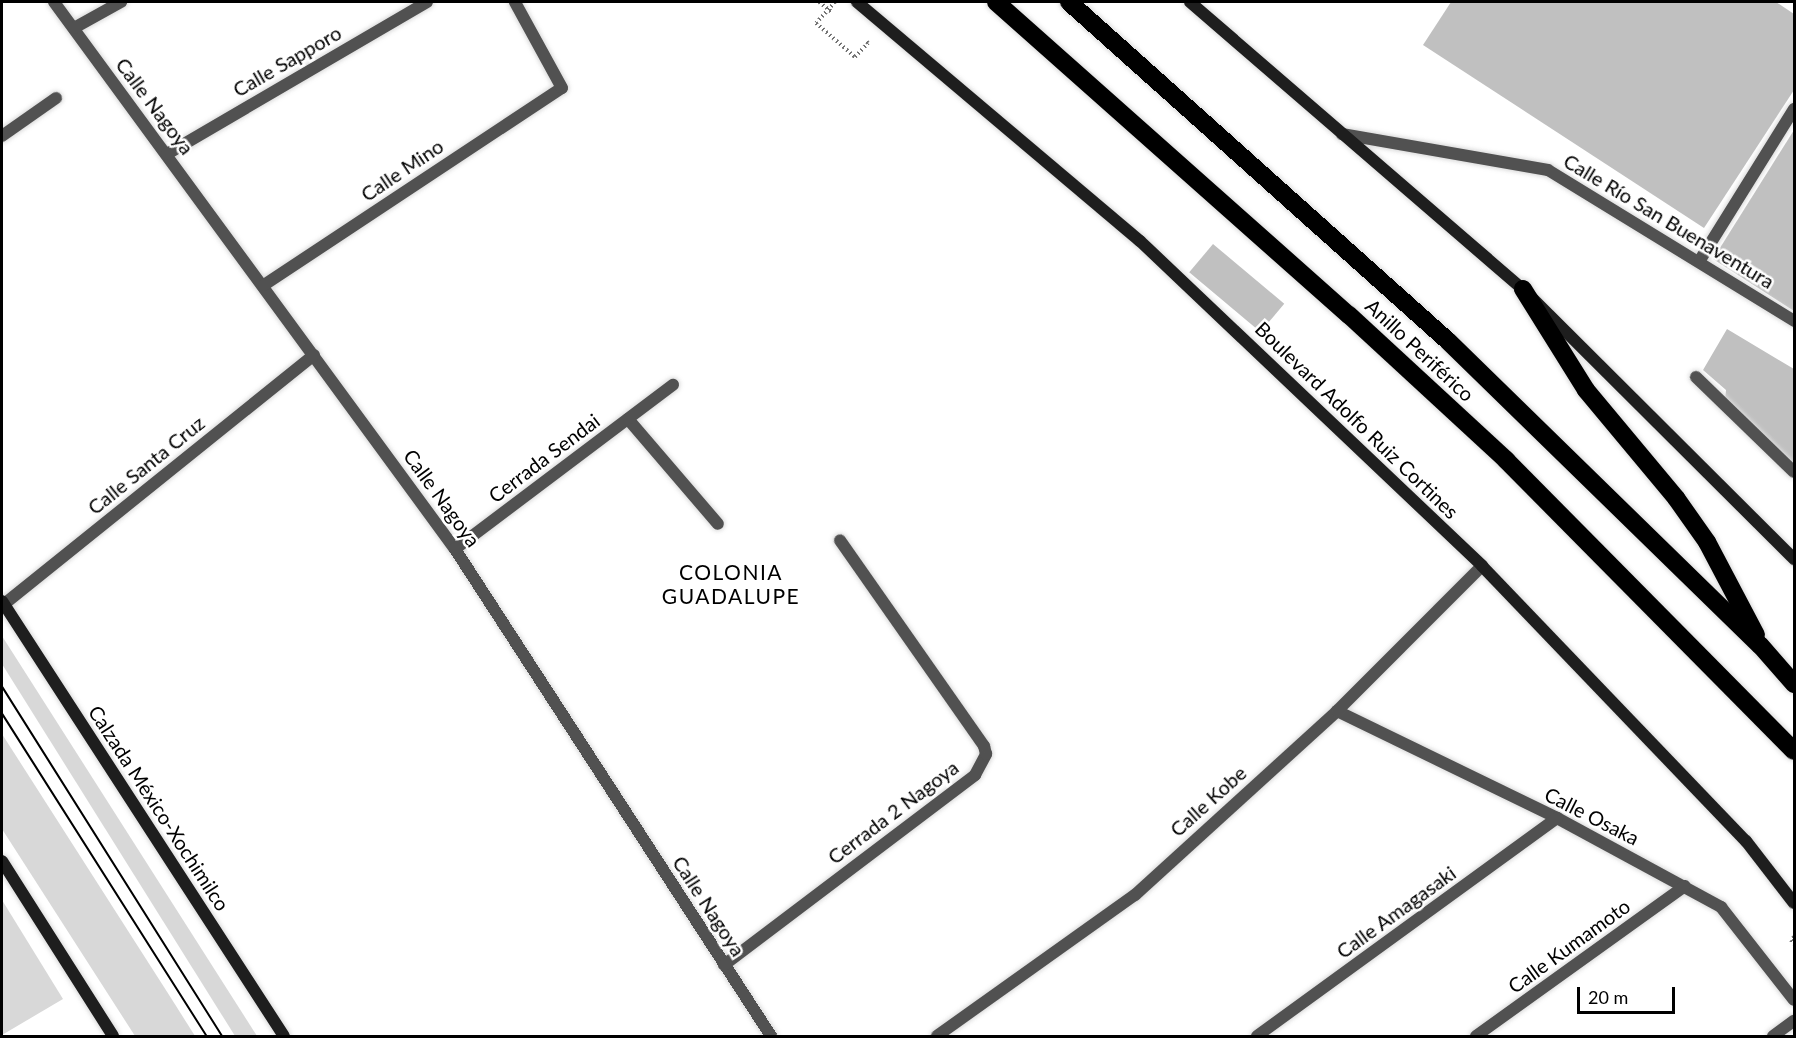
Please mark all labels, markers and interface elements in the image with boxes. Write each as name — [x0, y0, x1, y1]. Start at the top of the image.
street label: Calle Sapporo — [229, 20, 345, 102]
street label: Calle Nagoya — [111, 53, 199, 159]
street label: Calle Mino — [356, 134, 448, 206]
street label: Calle Río San Buenaventura — [1559, 149, 1779, 293]
street label: Anillo Periférico — [1361, 294, 1479, 406]
street label: Boulevard Adolfo Ruiz Cortines — [1250, 316, 1464, 524]
street label: Cerrada Sendai — [484, 408, 604, 508]
street label: Calle Santa Cruz — [83, 411, 209, 519]
street label: Calle Nagoya — [399, 445, 485, 551]
district label: COLONIA GUADALUPE — [662, 559, 800, 609]
street label: Calzada México-Xochimilco — [84, 701, 234, 915]
street label: Cerrada 2 Nagoya — [823, 755, 963, 869]
street label: Calle Kobe — [1165, 761, 1251, 841]
street label: Calle Osaka — [1541, 782, 1643, 850]
street label: Calle Nagoya — [668, 851, 750, 961]
street label: Calle Amagasaki — [1331, 860, 1461, 964]
street label: Calle Kumamoto — [1503, 894, 1635, 998]
scale bar — [1580, 975, 1678, 1013]
text: 20 m — [1588, 986, 1628, 1008]

